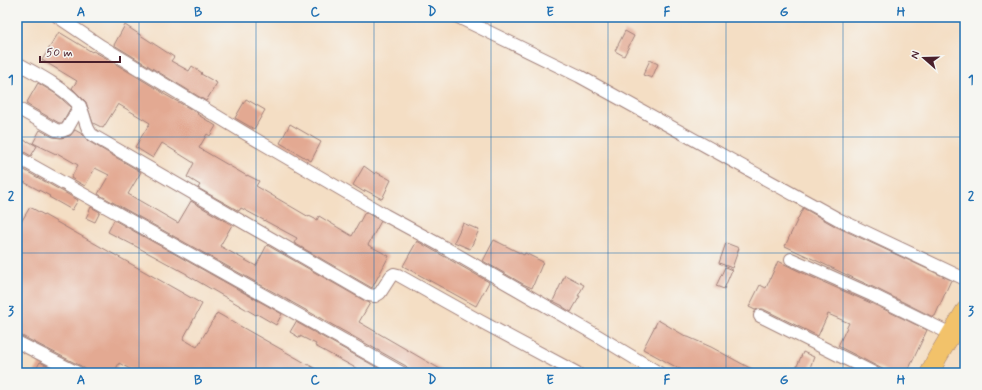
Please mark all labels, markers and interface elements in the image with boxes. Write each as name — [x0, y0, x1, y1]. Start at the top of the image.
text: A — [77, 4, 85, 21]
text: B — [194, 4, 203, 21]
text: C — [310, 4, 320, 21]
text: D — [428, 4, 437, 21]
text: E — [546, 4, 554, 21]
text: F — [664, 4, 671, 21]
text: G — [780, 4, 789, 21]
text: H — [897, 4, 906, 21]
scale bar — [40, 38, 120, 64]
north arrow — [904, 38, 944, 78]
text: 50 m — [46, 45, 73, 61]
text: N — [908, 49, 923, 61]
text: 1 — [8, 72, 14, 89]
text: 1 — [968, 72, 974, 89]
text: 2 — [8, 188, 15, 205]
text: 2 — [968, 188, 975, 205]
text: 3 — [8, 303, 14, 320]
text: 3 — [968, 303, 974, 320]
text: A — [77, 372, 85, 389]
text: B — [194, 372, 203, 389]
text: C — [310, 372, 320, 389]
text: D — [428, 372, 437, 389]
text: E — [546, 372, 554, 389]
text: F — [664, 372, 671, 389]
text: G — [780, 372, 789, 389]
text: H — [897, 372, 906, 389]

